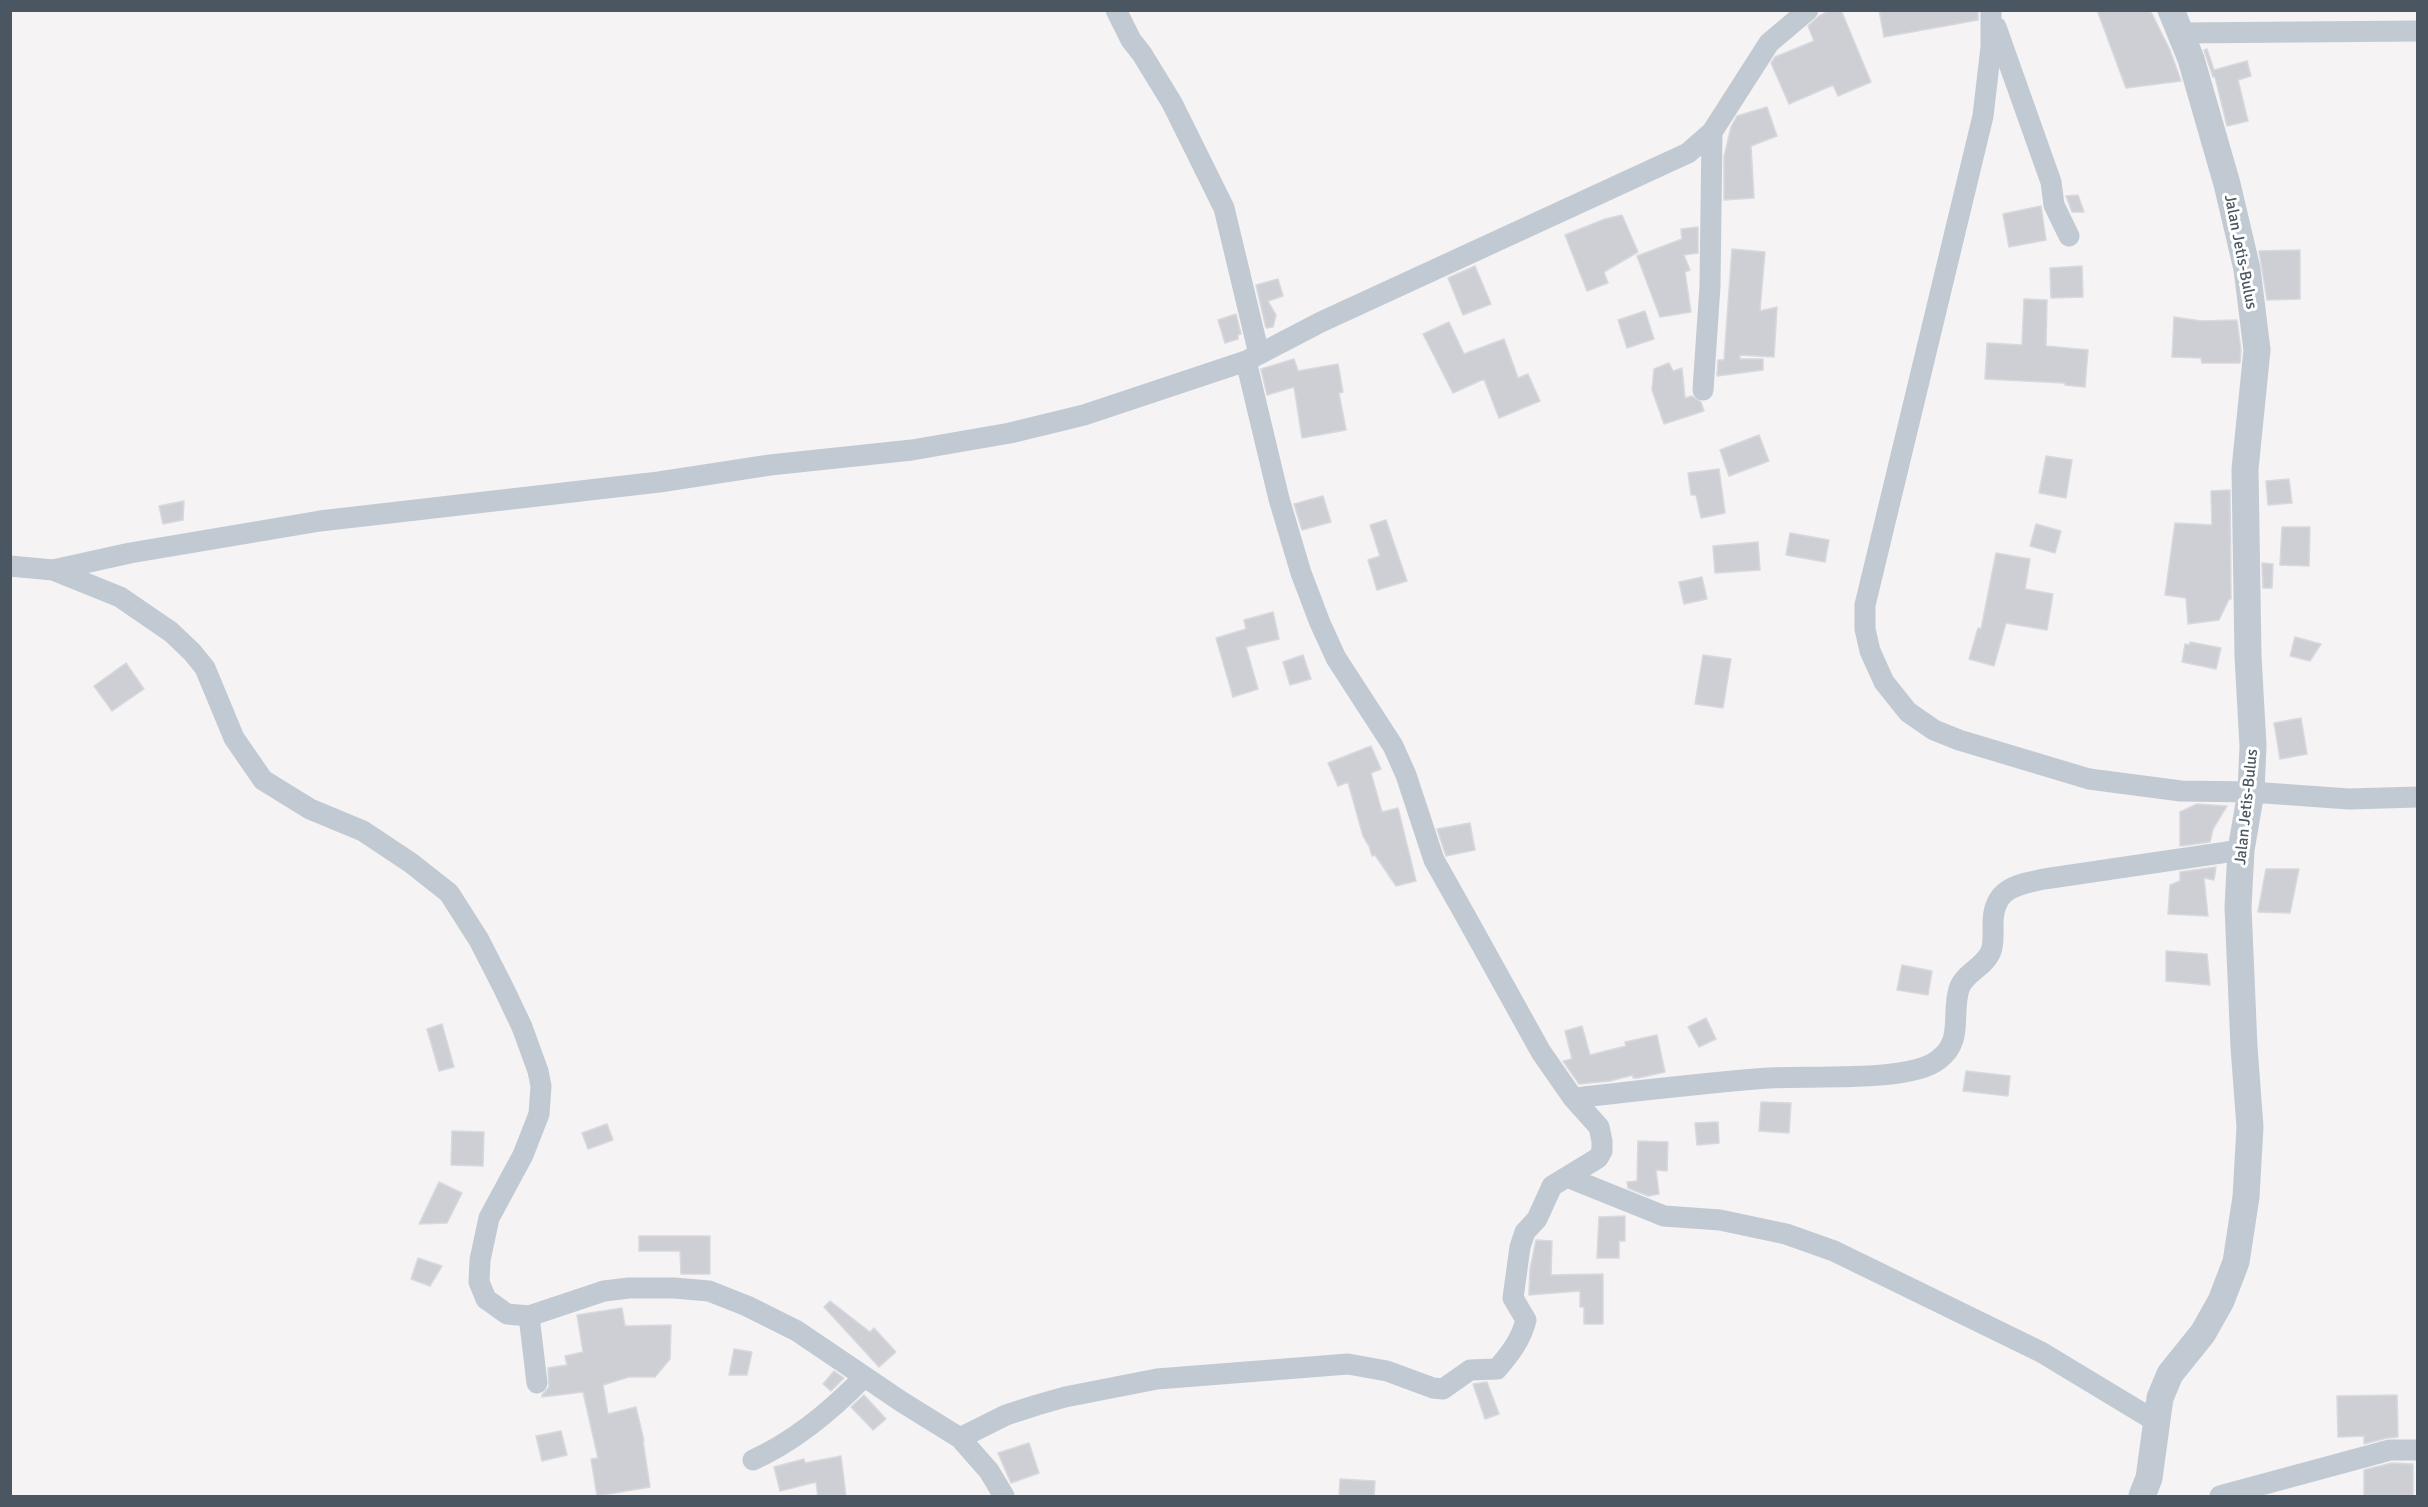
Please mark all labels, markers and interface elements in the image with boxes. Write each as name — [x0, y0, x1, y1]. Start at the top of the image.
street label: Jalan Jetis-Bulus — [2219, 193, 2261, 311]
street label: Jalan Jetis-Bulus — [2231, 748, 2263, 866]

